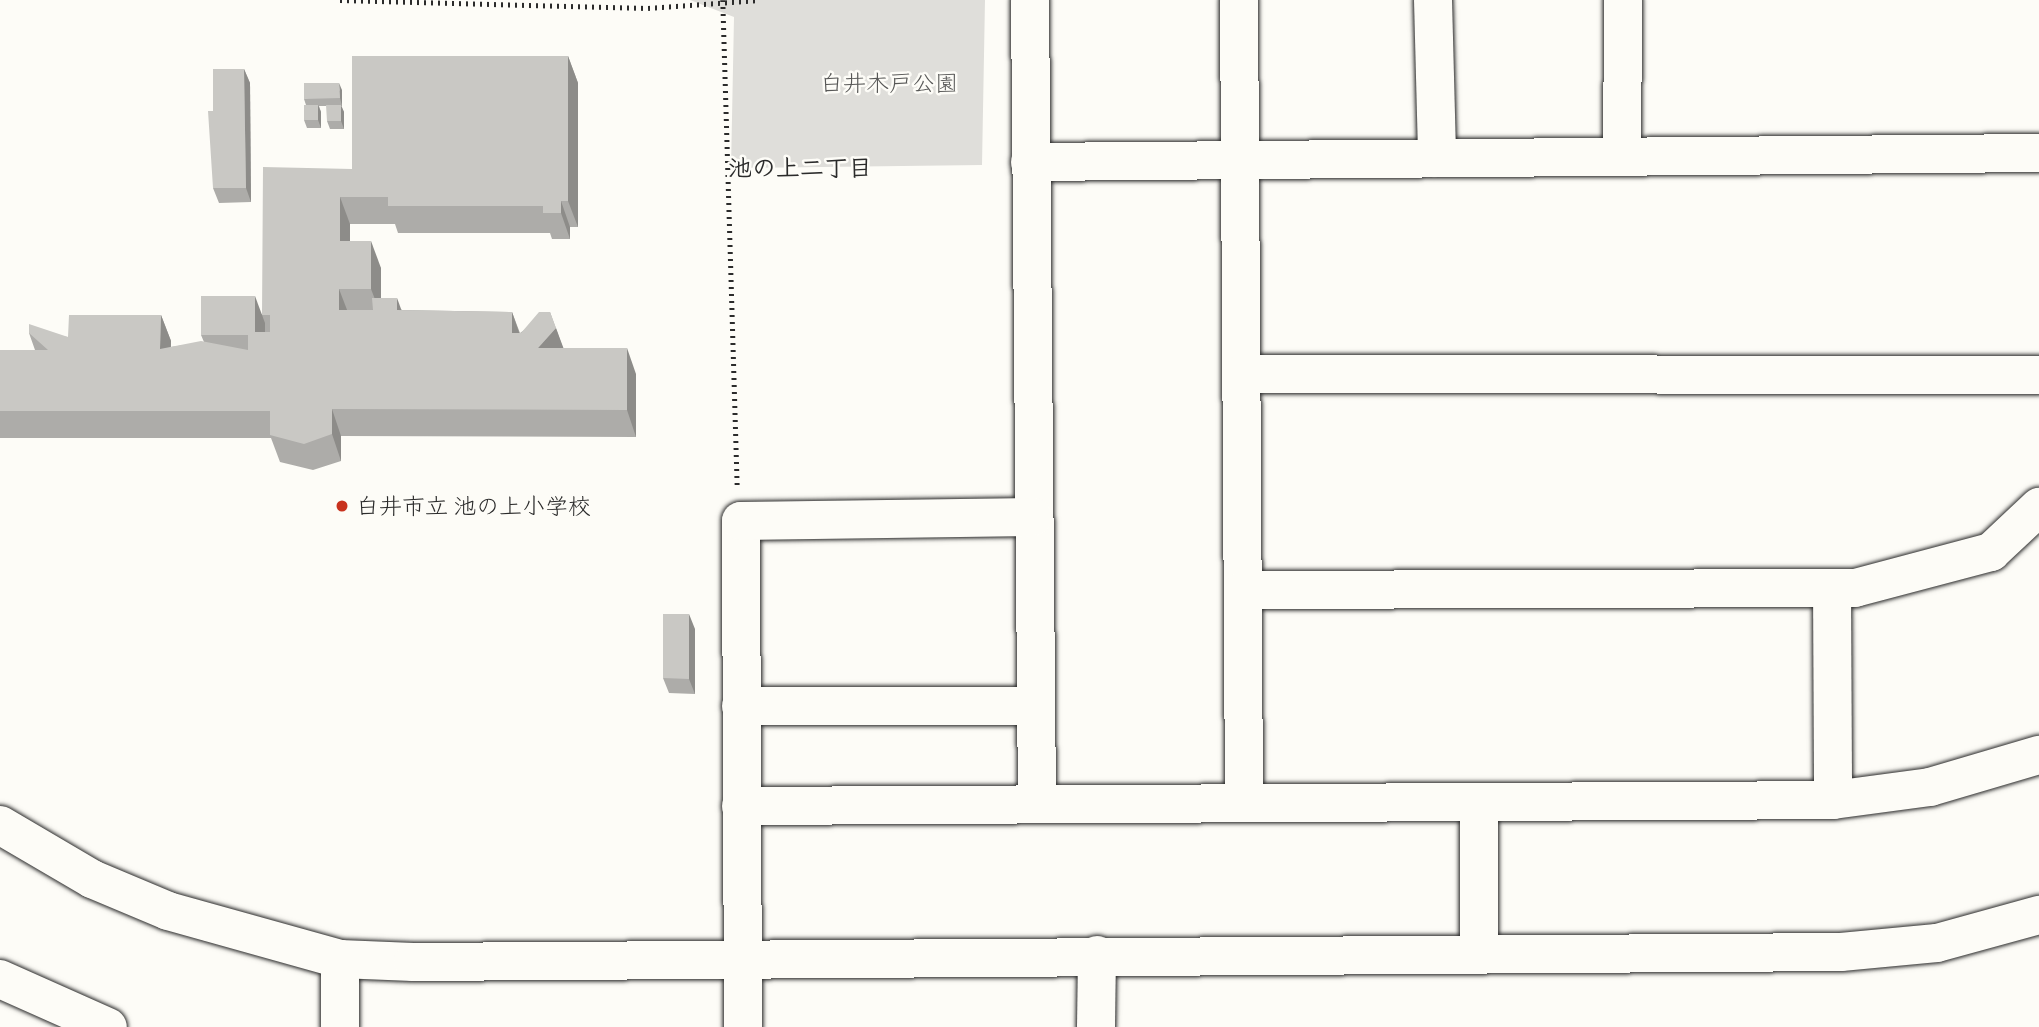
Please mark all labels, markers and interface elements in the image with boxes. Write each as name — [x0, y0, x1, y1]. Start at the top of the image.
park label: 白井木戸公園 — [820, 69, 958, 97]
district label: 池の上二丁目 — [728, 154, 872, 182]
place label: 白井市立 池の上小学校 — [356, 492, 591, 520]
marker: 白井市立 池の上小学校 — [334, 498, 350, 514]

